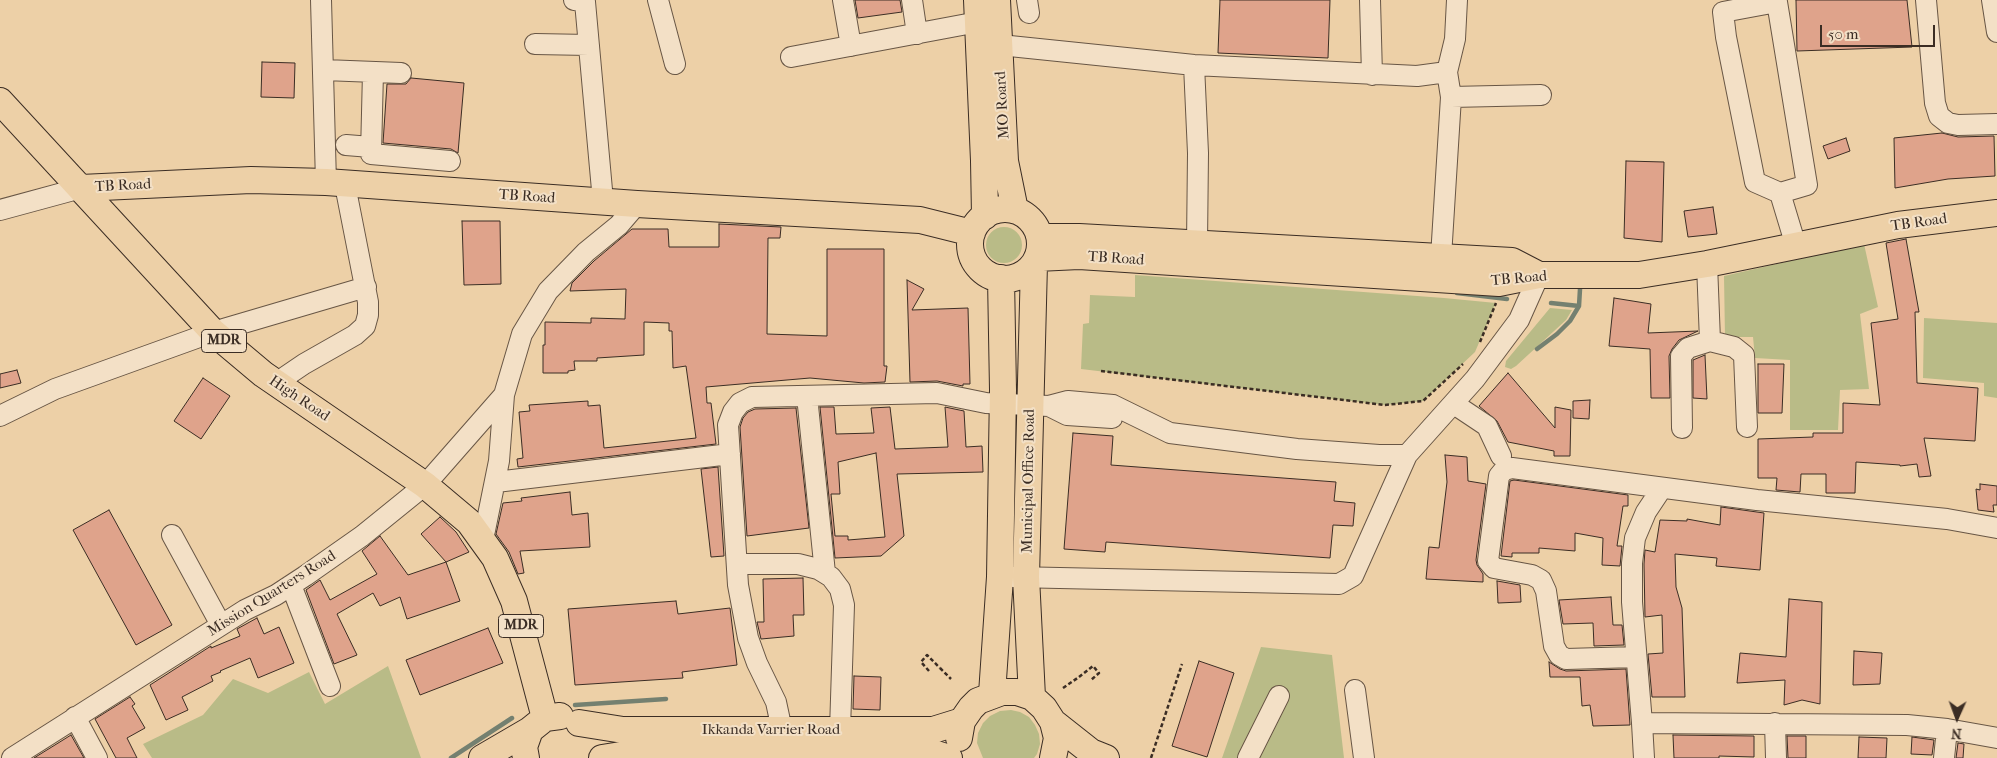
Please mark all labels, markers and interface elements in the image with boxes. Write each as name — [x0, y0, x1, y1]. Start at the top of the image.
scale bar — [1822, 15, 1937, 47]
text: 50 m — [1828, 25, 1858, 43]
street label: MO Roard — [992, 70, 1014, 140]
street label: TB Road — [94, 176, 152, 196]
street label: TB Road — [498, 186, 556, 208]
street label: TB Road — [1890, 210, 1948, 236]
street label: TB Road — [1087, 248, 1145, 270]
street label: TB Road — [1490, 268, 1548, 290]
road number: MDR — [202, 330, 246, 352]
street label: High Road — [265, 372, 333, 426]
street label: Municipal Office Road — [1019, 409, 1039, 553]
street label: Mission Quarters Road — [205, 547, 339, 641]
road number: MDR — [498, 614, 544, 638]
north arrow — [1932, 693, 1982, 743]
street label: Ikkanda Varrier Road — [702, 721, 840, 739]
text: N — [1951, 725, 1962, 742]

